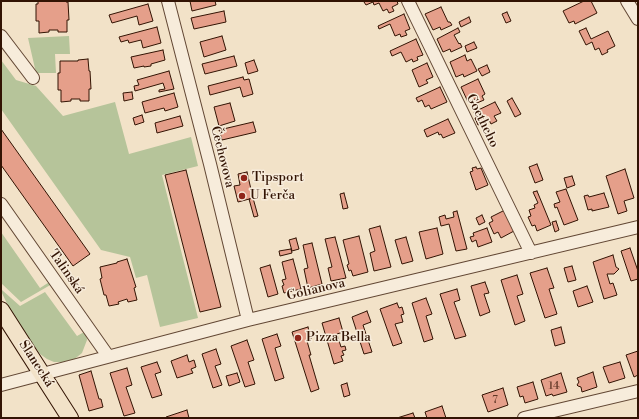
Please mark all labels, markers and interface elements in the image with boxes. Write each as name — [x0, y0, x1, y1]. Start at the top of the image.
street label: Goetheho — [462, 92, 502, 150]
street label: Čechovova — [207, 125, 237, 189]
place label: Tipsport — [252, 170, 304, 186]
marker: Tipsport — [239, 173, 249, 183]
place label: U Ferča — [250, 188, 295, 204]
marker: U Ferča — [237, 191, 247, 201]
street label: Talinská — [45, 247, 87, 297]
street label: Golianova — [285, 276, 347, 304]
place label: Pizza Bella — [306, 330, 371, 346]
marker: Pizza Bella — [293, 333, 303, 343]
street label: Slanecká — [15, 338, 57, 390]
house number: 14 — [549, 379, 559, 393]
house number: 7 — [492, 393, 498, 407]

